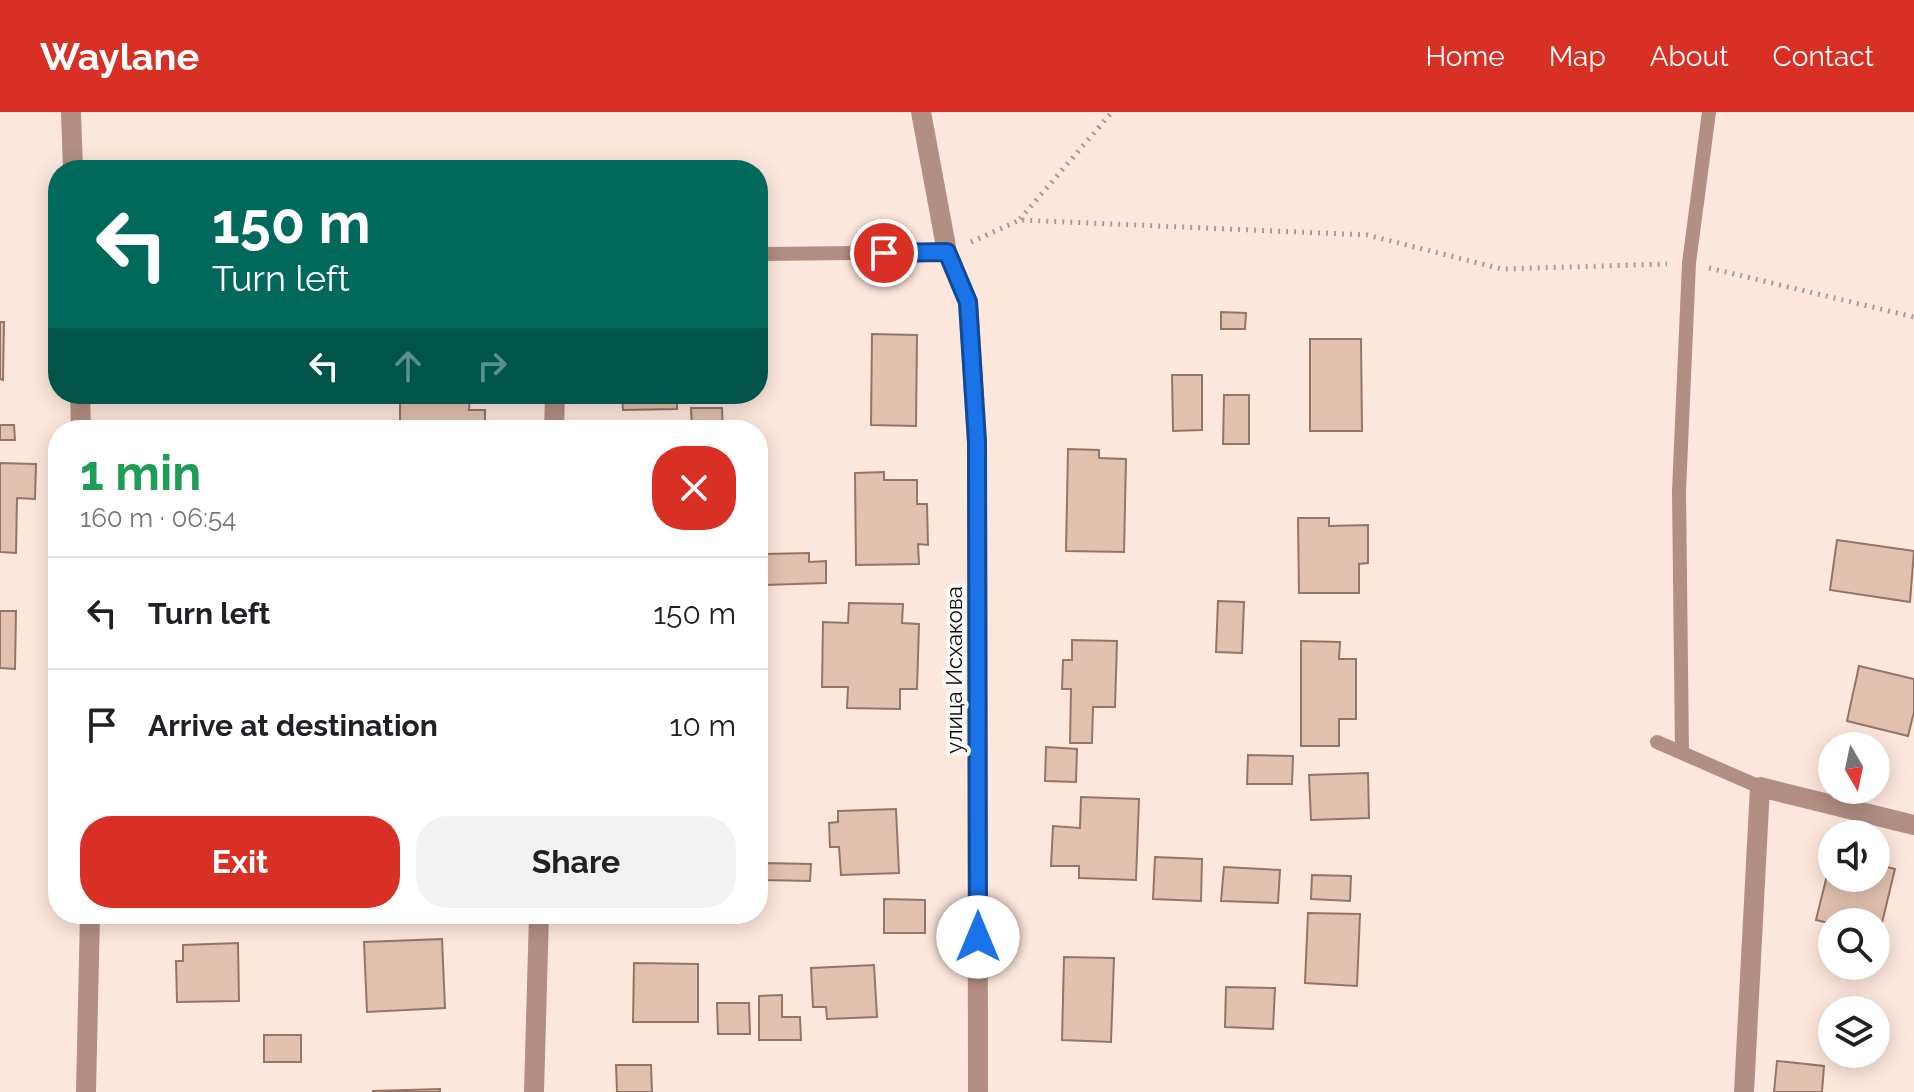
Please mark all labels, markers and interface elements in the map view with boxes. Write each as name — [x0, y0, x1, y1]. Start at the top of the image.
text: Waylane — [40, 34, 199, 79]
text: Home — [1425, 40, 1505, 73]
text: Map — [1549, 40, 1606, 73]
text: About — [1650, 40, 1729, 73]
text: Contact — [1773, 40, 1874, 73]
text: 150 m — [212, 190, 371, 256]
icon: left — [80, 192, 184, 296]
pin — [850, 219, 918, 287]
icon: arrive — [862, 231, 906, 275]
text: Turn left — [212, 257, 350, 299]
icon: left — [302, 344, 346, 388]
icon: ahead — [386, 344, 430, 388]
icon: right — [470, 344, 514, 388]
text: 1 min — [80, 445, 201, 501]
button: close — [652, 446, 736, 530]
text: 160 m · 06:54 — [80, 503, 236, 533]
street label: улица Исхакова — [941, 586, 967, 754]
icon: left — [80, 591, 124, 635]
text: Turn left — [148, 596, 270, 631]
text: 150 m — [653, 596, 736, 631]
icon: arrive — [80, 703, 124, 747]
text: Arrive at destination — [148, 708, 438, 743]
text: 10 m — [670, 708, 736, 743]
north arrow — [1818, 732, 1890, 804]
map controls — [1818, 732, 1890, 1068]
button: Exit — [80, 816, 400, 908]
button: Share — [416, 816, 736, 908]
button: sound — [1818, 820, 1890, 892]
position arrow — [936, 895, 1020, 979]
button: search — [1818, 908, 1890, 980]
button: layers — [1818, 996, 1890, 1068]

